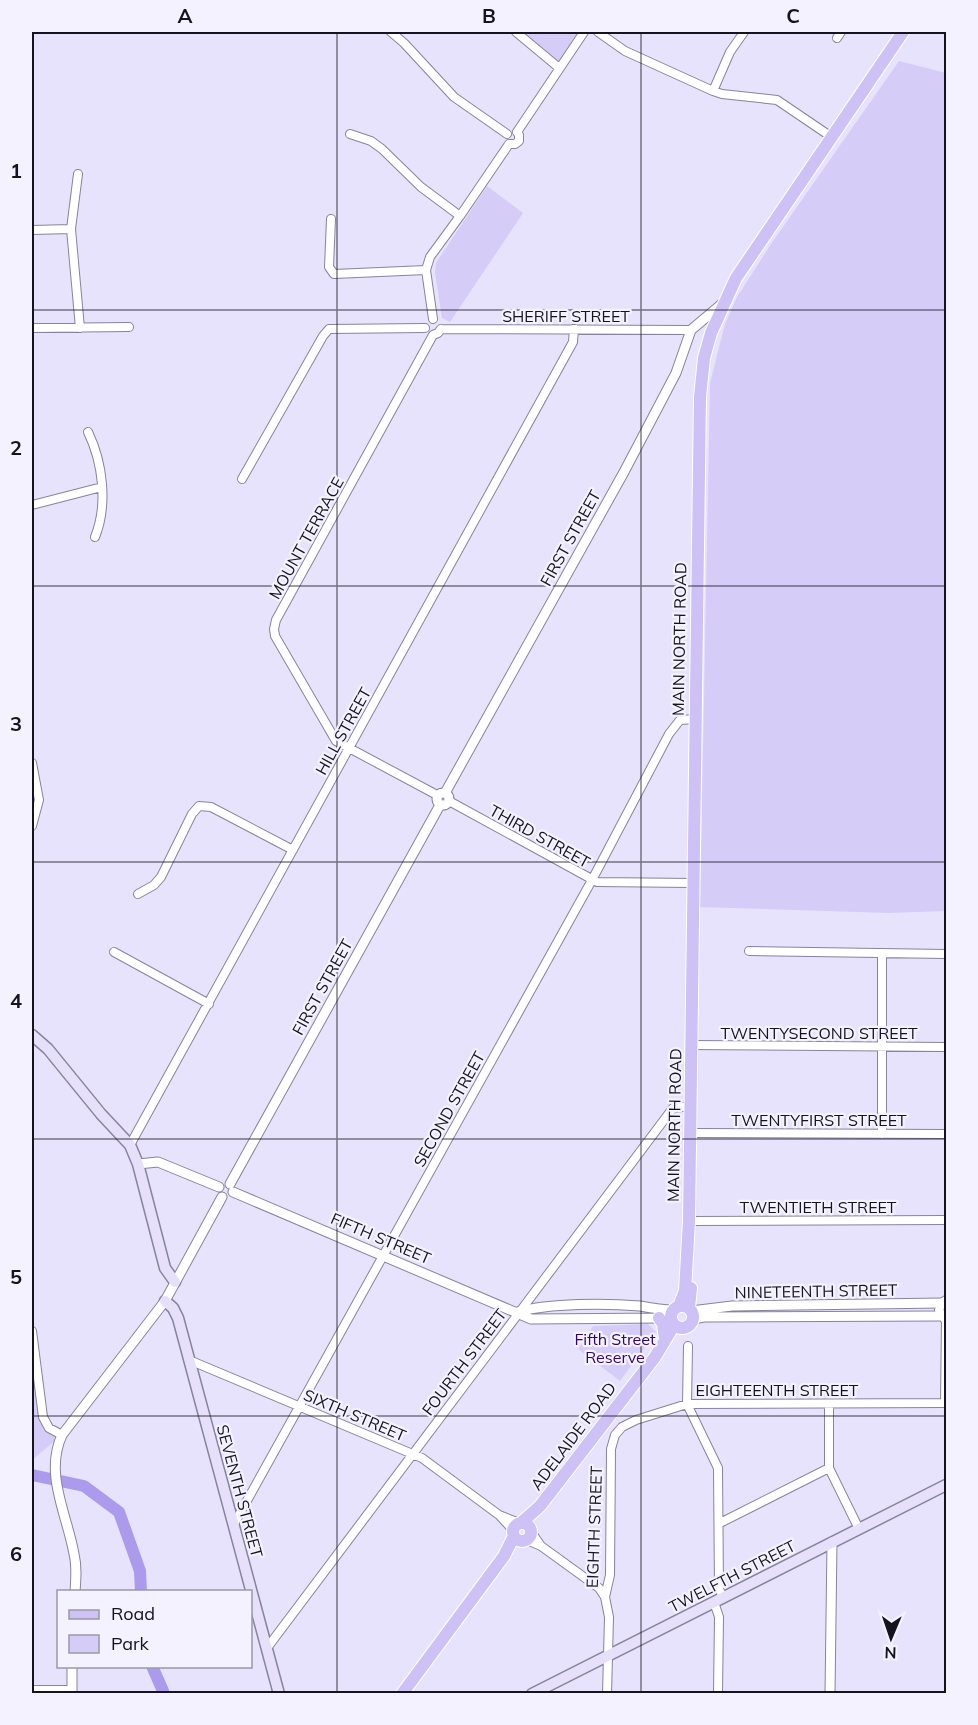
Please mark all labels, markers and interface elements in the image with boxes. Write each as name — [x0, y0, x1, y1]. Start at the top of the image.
text: A — [178, 3, 193, 28]
text: B — [482, 3, 496, 28]
text: C — [786, 3, 800, 28]
text: 1 — [10, 158, 22, 183]
street label: SHERIFF STREET — [502, 306, 630, 326]
text: 2 — [10, 435, 22, 460]
street label: MOUNT TERRACE — [264, 473, 348, 603]
street label: FIRST STREET — [535, 486, 605, 589]
street label: MAIN NORTH ROAD — [668, 562, 690, 716]
street label: HILL STREET — [311, 684, 375, 778]
text: 3 — [10, 711, 22, 736]
street label: THIRD STREET — [486, 800, 594, 872]
street label: FIRST STREET — [287, 935, 357, 1038]
text: 4 — [10, 988, 22, 1013]
street label: TWENTYSECOND STREET — [720, 1023, 918, 1043]
street label: SECOND STREET — [409, 1047, 489, 1170]
street label: MAIN NORTH ROAD — [663, 1048, 685, 1202]
street label: TWENTYFIRST STREET — [731, 1110, 907, 1130]
street label: TWENTIETH STREET — [740, 1197, 897, 1217]
street label: FIFTH STREET — [328, 1208, 434, 1268]
text: 5 — [10, 1264, 22, 1289]
street label: NINETEENTH STREET — [735, 1280, 898, 1302]
street label: FOURTH STREET — [417, 1304, 511, 1419]
park label: Fifth Street Reserve — [574, 1329, 656, 1367]
street label: ADELAIDE ROAD — [526, 1378, 620, 1494]
street label: EIGHTEENTH STREET — [696, 1380, 859, 1400]
street label: SIXTH STREET — [301, 1384, 410, 1446]
street label: SEVENTH STREET — [213, 1422, 267, 1560]
street label: EIGHTH STREET — [582, 1465, 606, 1588]
street label: TWELFTH STREET — [665, 1535, 799, 1617]
text: 6 — [10, 1541, 22, 1566]
legend — [57, 1590, 252, 1668]
text: Road — [111, 1602, 155, 1625]
north arrow — [861, 1608, 921, 1668]
text: Park — [111, 1632, 150, 1655]
text: N — [884, 1643, 897, 1663]

